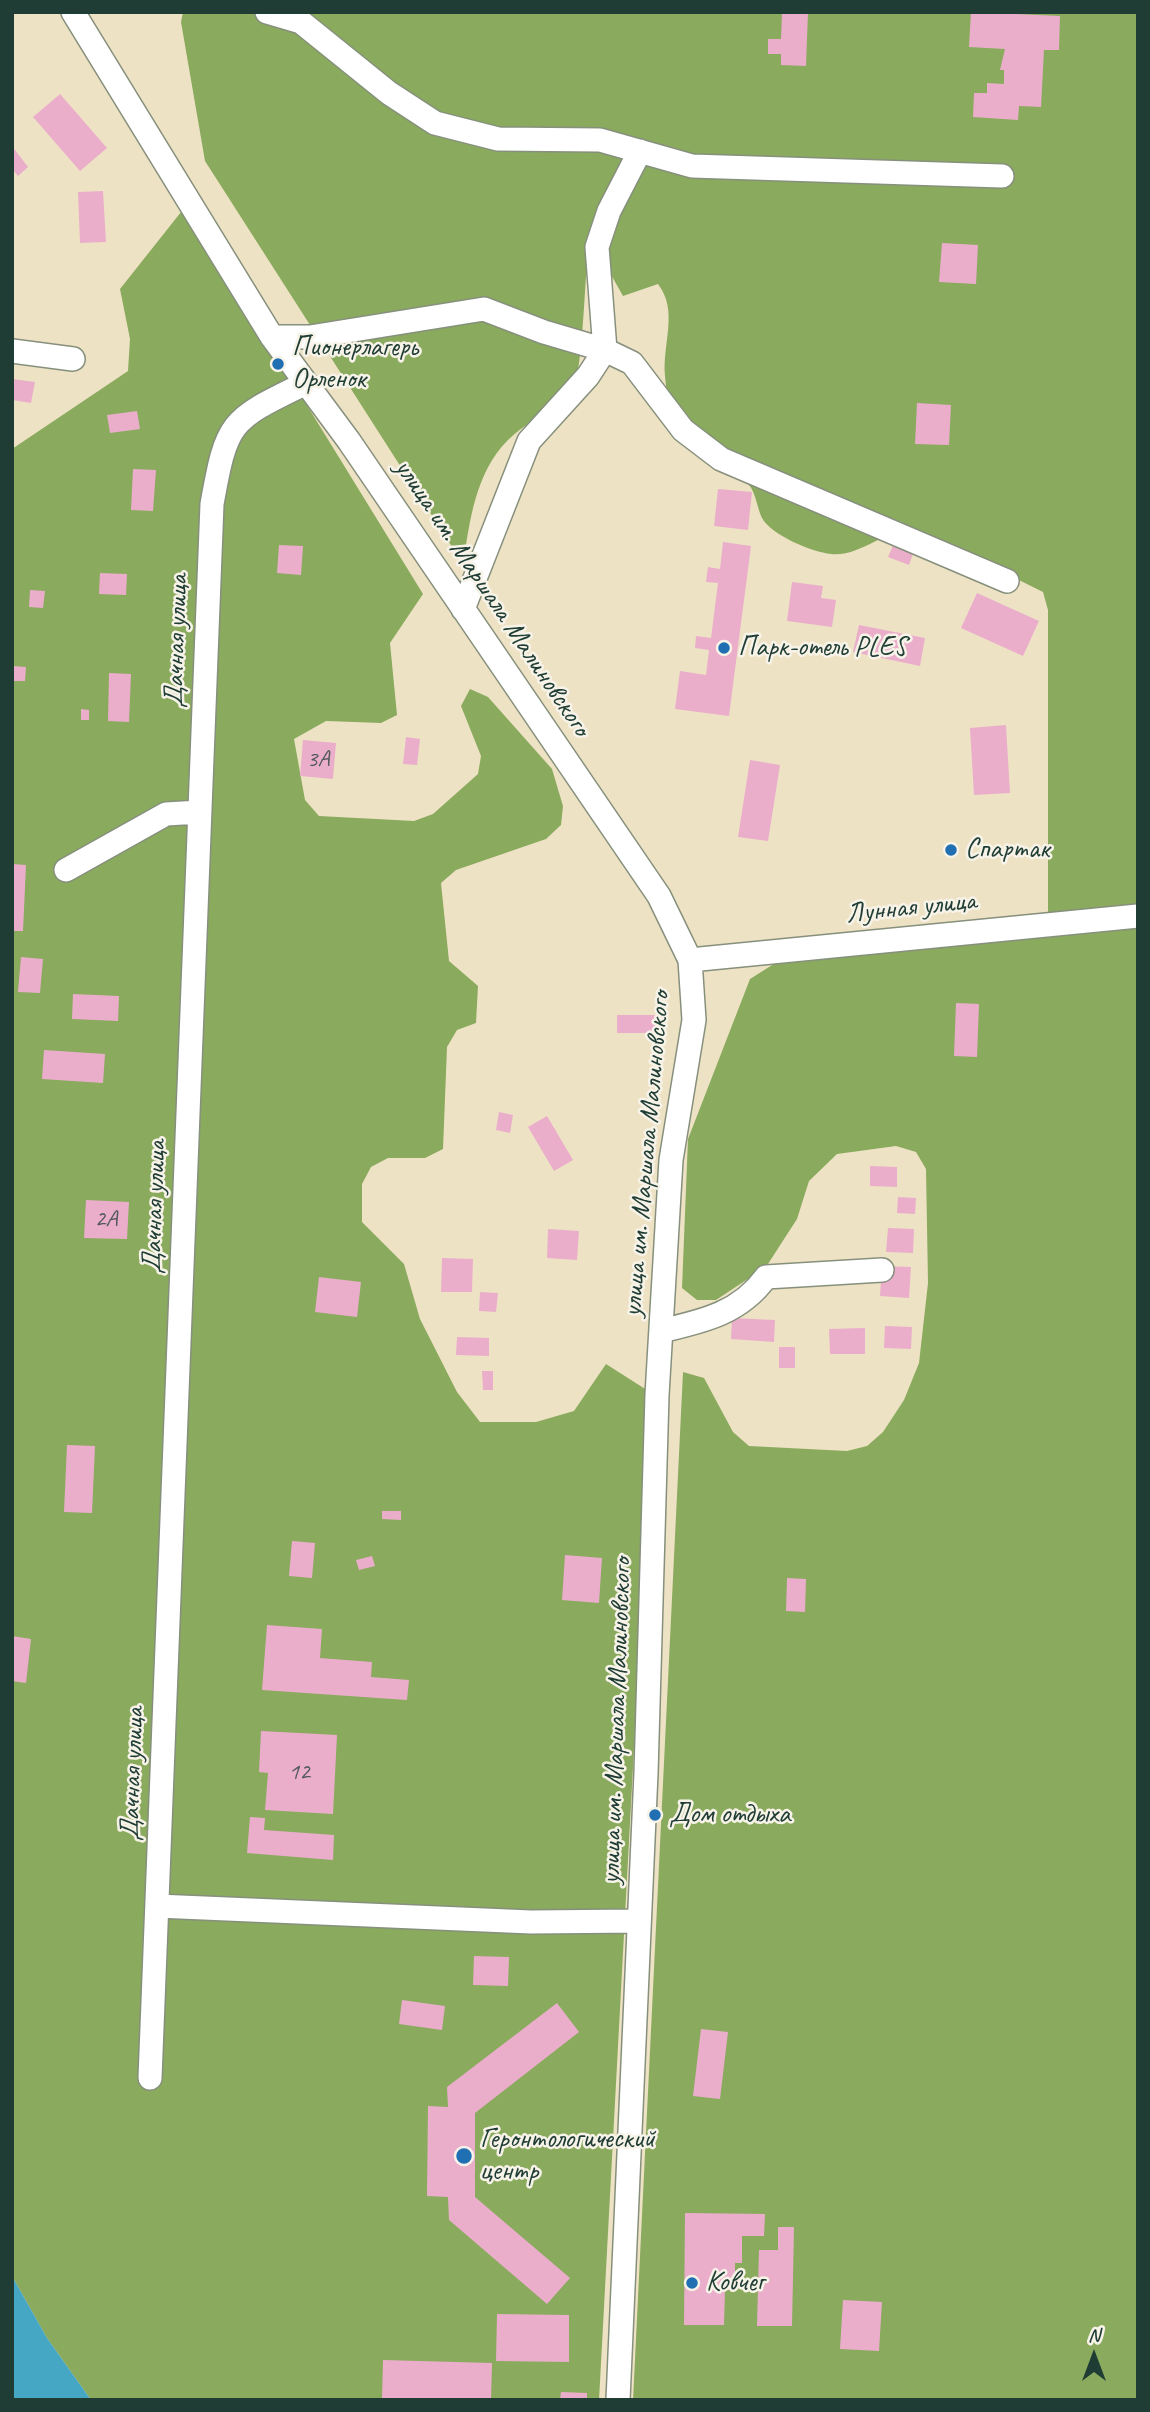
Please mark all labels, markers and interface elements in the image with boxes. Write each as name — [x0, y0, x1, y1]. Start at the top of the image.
place label: Пионерлагерь Орленок — [292, 331, 418, 397]
marker: Пионерлагерь Орленок — [270, 356, 286, 372]
street label: улица им. Маршала Малиновского — [387, 453, 597, 743]
street label: Дачная улица — [158, 574, 196, 708]
place label: Парк-отель PLES — [738, 631, 907, 665]
marker: Парк-отель PLES — [716, 640, 732, 656]
house number: 3А — [307, 746, 329, 774]
place label: Спартак — [965, 833, 1049, 867]
marker: Спартак — [943, 842, 959, 858]
street label: Лунная улица — [844, 884, 978, 932]
street label: улица им. Маршала Малиновского — [616, 990, 678, 1318]
street label: Дачная улица — [136, 1140, 174, 1274]
house number: 2А — [95, 1206, 117, 1234]
street label: улица им. Маршала Малиновского — [595, 1557, 639, 1885]
street label: Дачная улица — [114, 1707, 152, 1841]
house number: 12 — [288, 1759, 310, 1787]
place label: Дом отдыха — [669, 1798, 790, 1832]
marker: Дом отдыха — [647, 1807, 663, 1823]
place label: Геронтологический центр — [480, 2123, 655, 2189]
marker: Геронтологический центр — [454, 2146, 474, 2166]
place label: Ковчег — [706, 2266, 764, 2300]
marker: Ковчег — [684, 2275, 700, 2291]
north arrow — [1059, 2321, 1129, 2391]
text: N — [1088, 2323, 1100, 2347]

